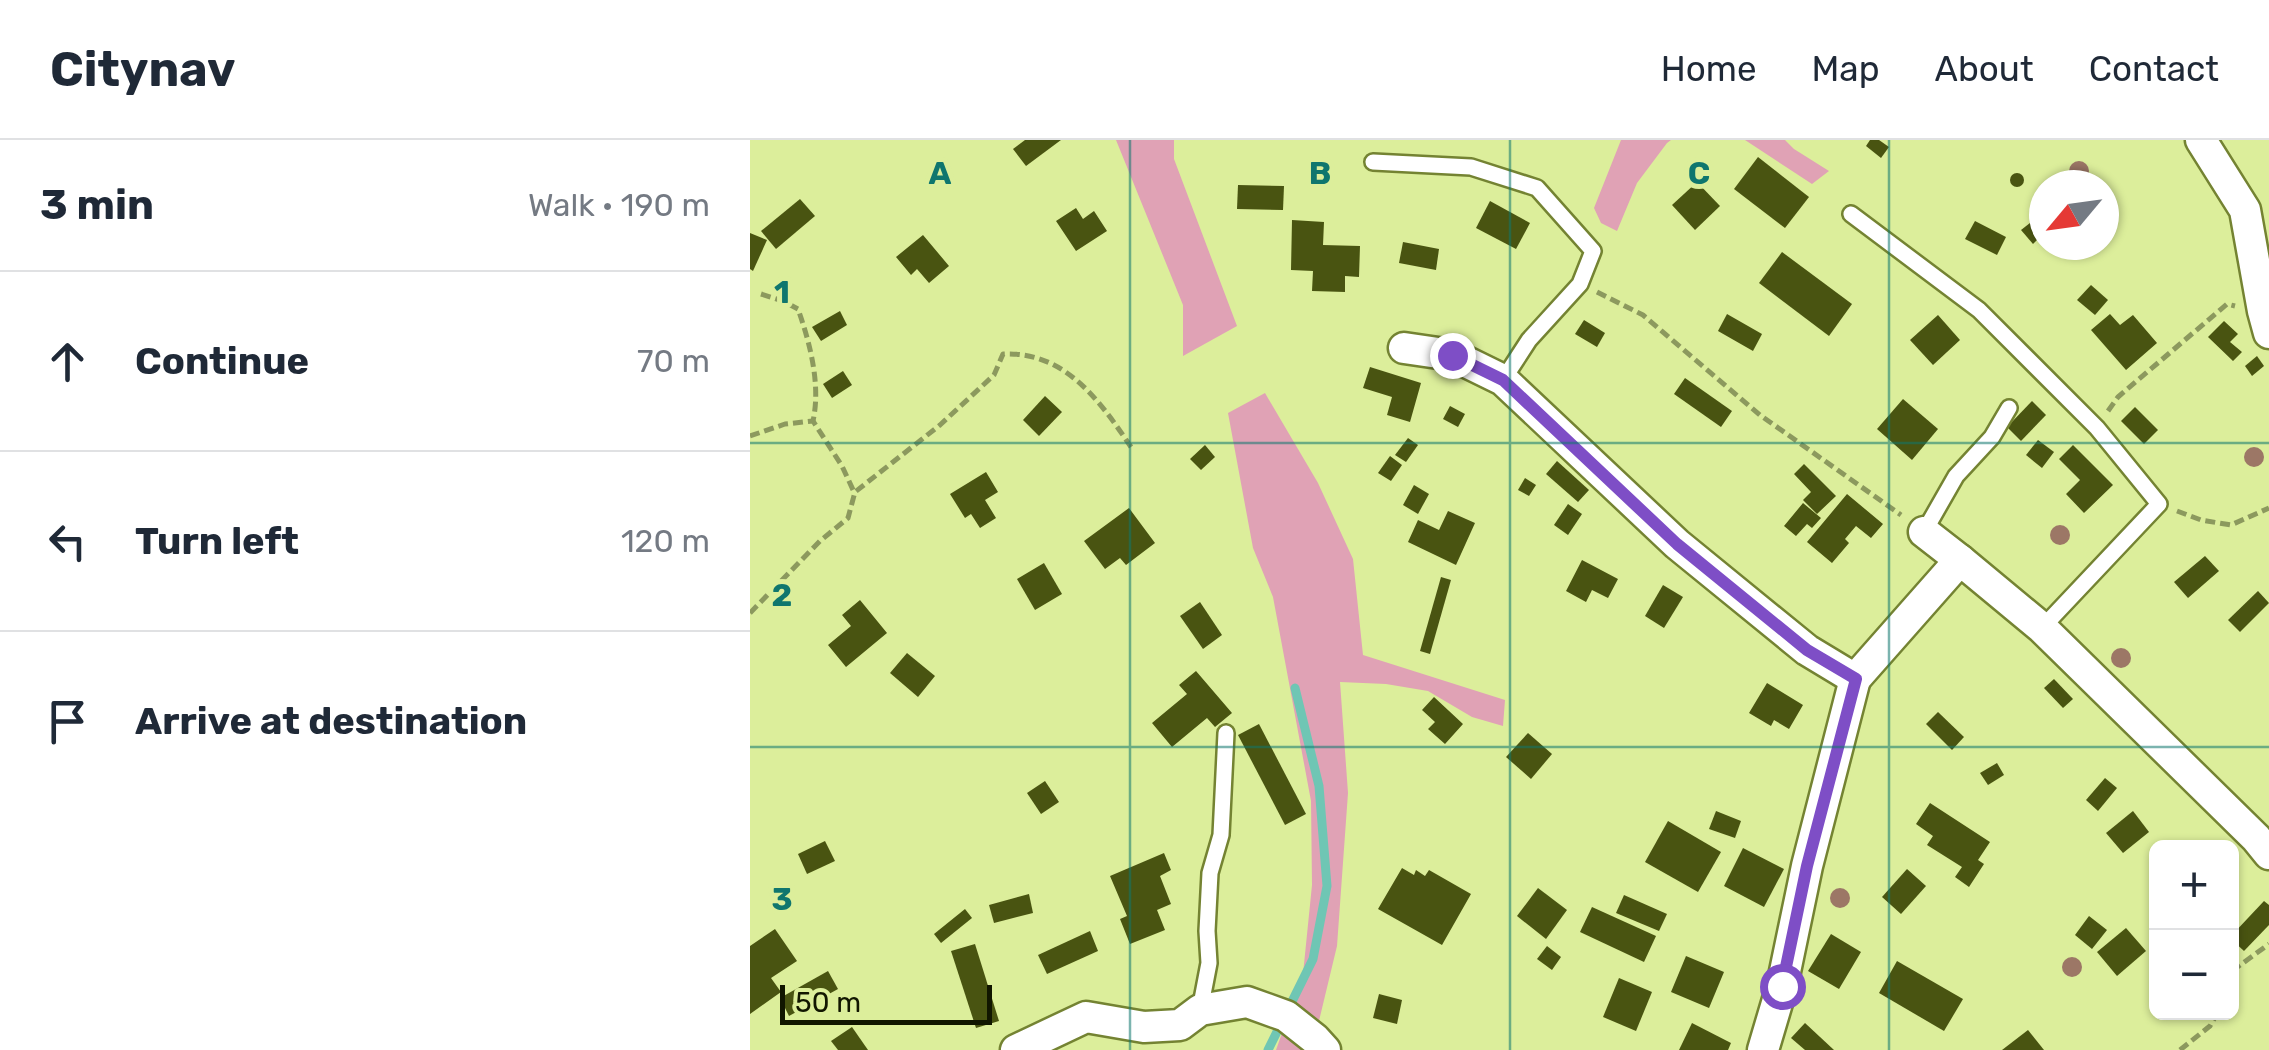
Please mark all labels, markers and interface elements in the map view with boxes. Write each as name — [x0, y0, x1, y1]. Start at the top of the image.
text: Citynav — [50, 41, 236, 98]
text: Home — [1661, 48, 1757, 90]
text: Map — [1812, 48, 1880, 90]
text: About — [1935, 48, 2034, 90]
text: Contact — [2089, 48, 2219, 90]
text: A — [929, 154, 952, 192]
text: B — [1309, 154, 1331, 192]
text: C — [1688, 154, 1710, 192]
north arrow — [2029, 170, 2119, 260]
text: 3 min — [40, 180, 154, 230]
text: Walk · 190 m — [528, 186, 710, 224]
text: 1 — [774, 273, 790, 311]
route end — [1430, 333, 1476, 379]
icon: ahead — [40, 334, 95, 389]
text: Continue — [135, 338, 309, 384]
text: 70 m — [637, 342, 710, 380]
icon: left — [40, 514, 95, 569]
text: Turn left — [135, 518, 299, 564]
text: 120 m — [621, 522, 710, 560]
text: 2 — [772, 576, 792, 614]
icon: arrive — [40, 694, 95, 749]
text: Arrive at destination — [135, 698, 527, 744]
map controls — [2149, 840, 2239, 1020]
button: + — [2149, 840, 2239, 930]
text: 3 — [771, 880, 793, 918]
button: − — [2149, 930, 2239, 1020]
route start — [1760, 964, 1806, 1010]
scale bar — [780, 980, 992, 1024]
text: 50 m — [795, 986, 861, 1019]

